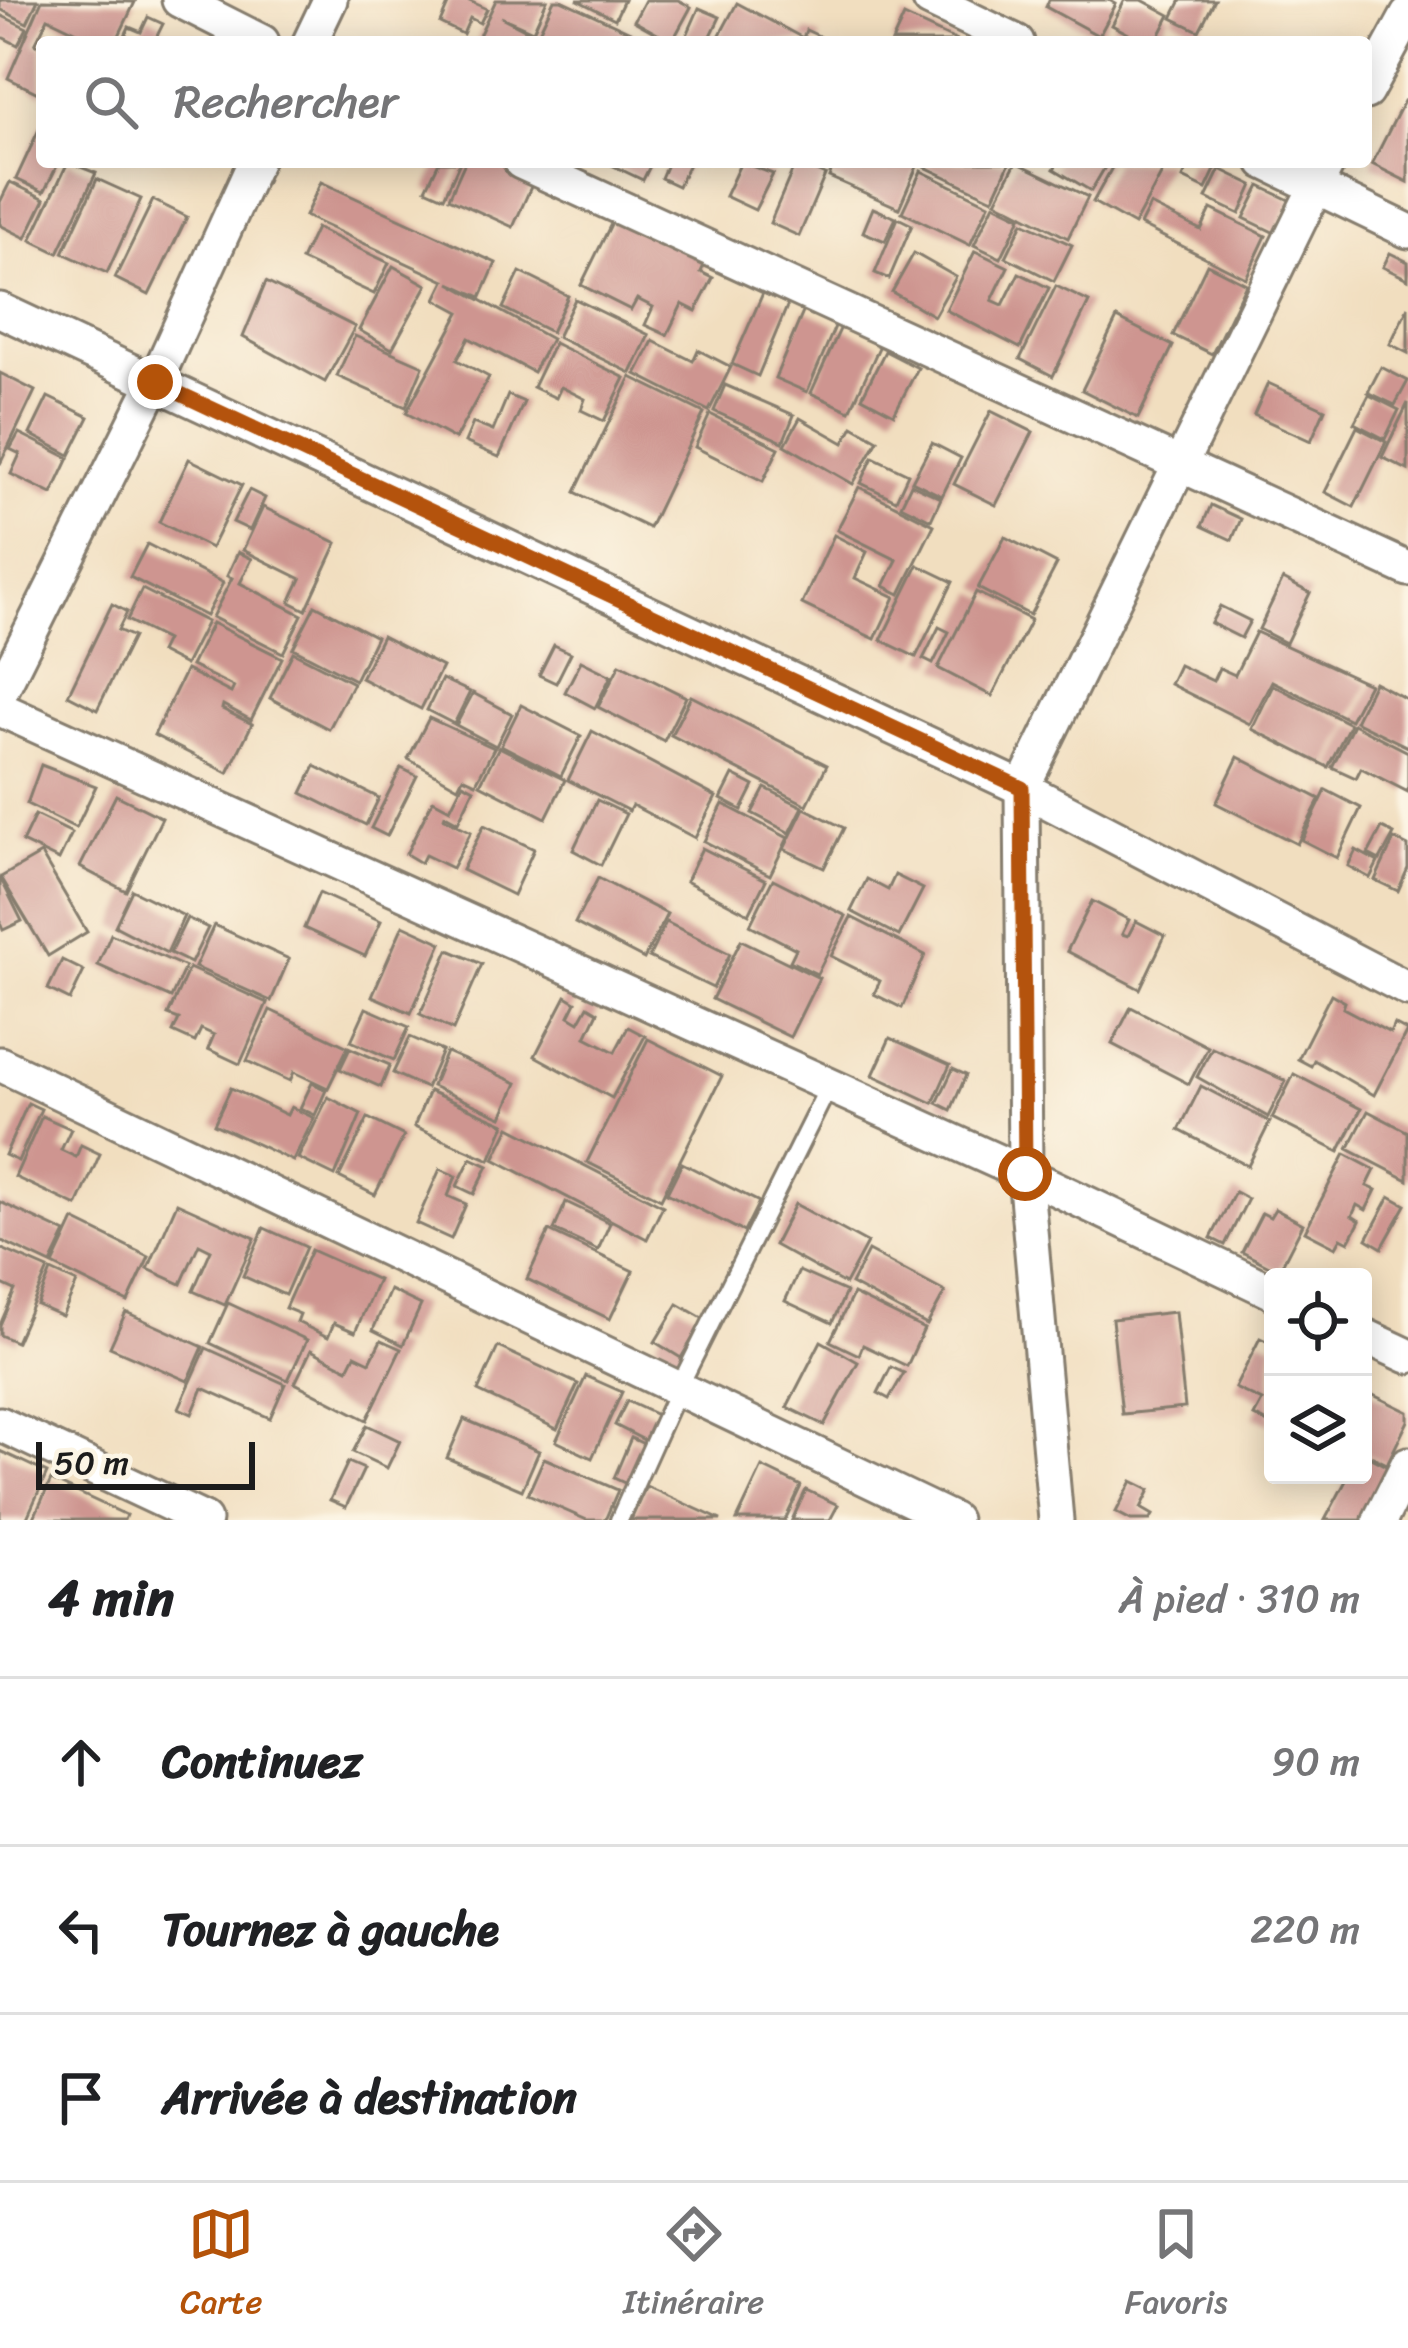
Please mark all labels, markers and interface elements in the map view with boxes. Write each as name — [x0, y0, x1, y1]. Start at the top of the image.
search box — [36, 36, 1372, 168]
text: Rechercher — [174, 62, 398, 142]
icon: search — [78, 69, 144, 135]
route end — [128, 355, 182, 409]
route start — [998, 1147, 1052, 1201]
map controls — [1264, 1268, 1372, 1484]
button: locate — [1264, 1268, 1372, 1376]
button: layers — [1264, 1376, 1372, 1484]
text: 50 m — [54, 1434, 129, 1492]
scale bar — [36, 1436, 255, 1489]
text: 4 min — [48, 1553, 174, 1643]
text: À pied · 310 m — [1119, 1564, 1360, 1633]
text: Continuez — [162, 1722, 362, 1802]
text: 90 m — [1271, 1727, 1360, 1796]
icon: ahead — [48, 1729, 114, 1795]
text: Tournez à gauche — [162, 1890, 499, 1970]
text: 220 m — [1250, 1895, 1360, 1964]
icon: left — [48, 1897, 114, 1963]
text: Arrivée à destination — [162, 2058, 577, 2138]
icon: arrive — [48, 2065, 114, 2131]
tab: Carte — [180, 2201, 262, 2331]
tab: Itinéraire — [623, 2201, 764, 2331]
tab: Favoris — [1125, 2201, 1228, 2331]

